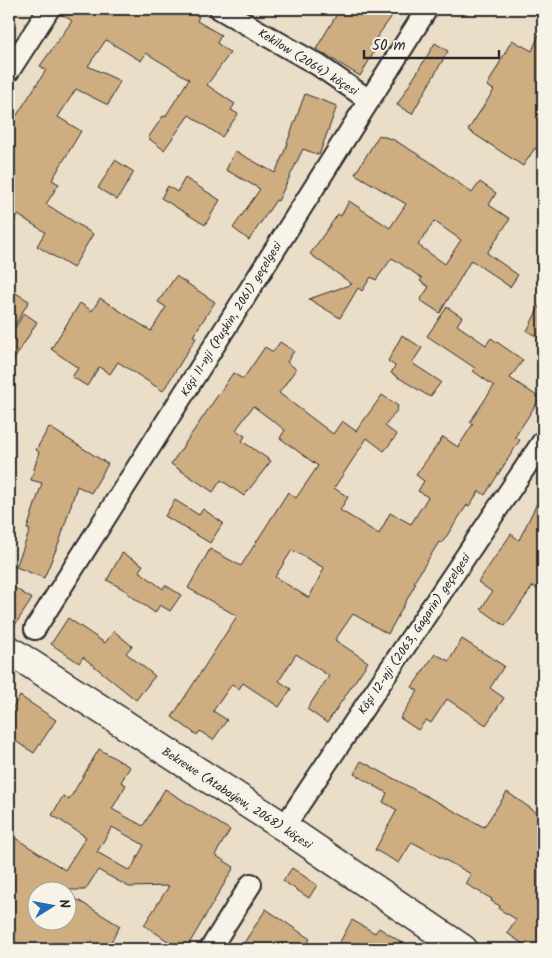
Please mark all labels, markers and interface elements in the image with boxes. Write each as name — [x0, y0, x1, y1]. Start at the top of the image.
street label: Kekilow (2064) köçesi — [254, 24, 362, 102]
scale bar — [364, 28, 500, 60]
text: 50 m — [372, 34, 406, 58]
street label: Köşi 11-nji (Puşkin, 2061) geçelgesi — [176, 237, 288, 400]
street label: Köşi 12-nji (2063, Gagarin) geçelgesi — [353, 549, 476, 719]
street label: Bekrewe (Atabaýew, 2068) köçesi — [158, 743, 317, 855]
north arrow — [28, 880, 78, 930]
text: N — [52, 897, 75, 910]

